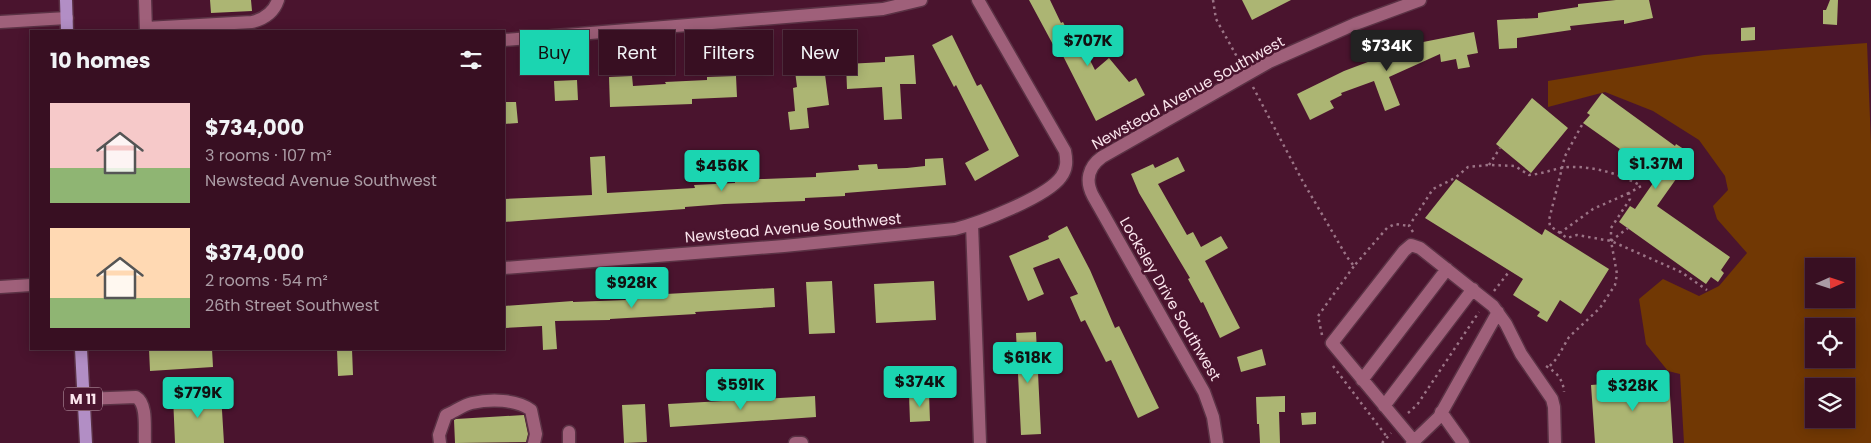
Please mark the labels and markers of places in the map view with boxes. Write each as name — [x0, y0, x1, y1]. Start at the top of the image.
pin: $707K — [1053, 24, 1123, 67]
pin: $734K — [1352, 30, 1422, 72]
pin: $1.37M — [1615, 148, 1697, 190]
pin: $456K — [687, 150, 757, 192]
pin: $928K — [597, 266, 667, 309]
pin: $618K — [993, 342, 1063, 384]
pin: $374K — [885, 366, 955, 408]
pin: $591K — [706, 368, 776, 411]
pin: $328K — [1598, 370, 1668, 412]
pin: $779K — [163, 376, 233, 419]

